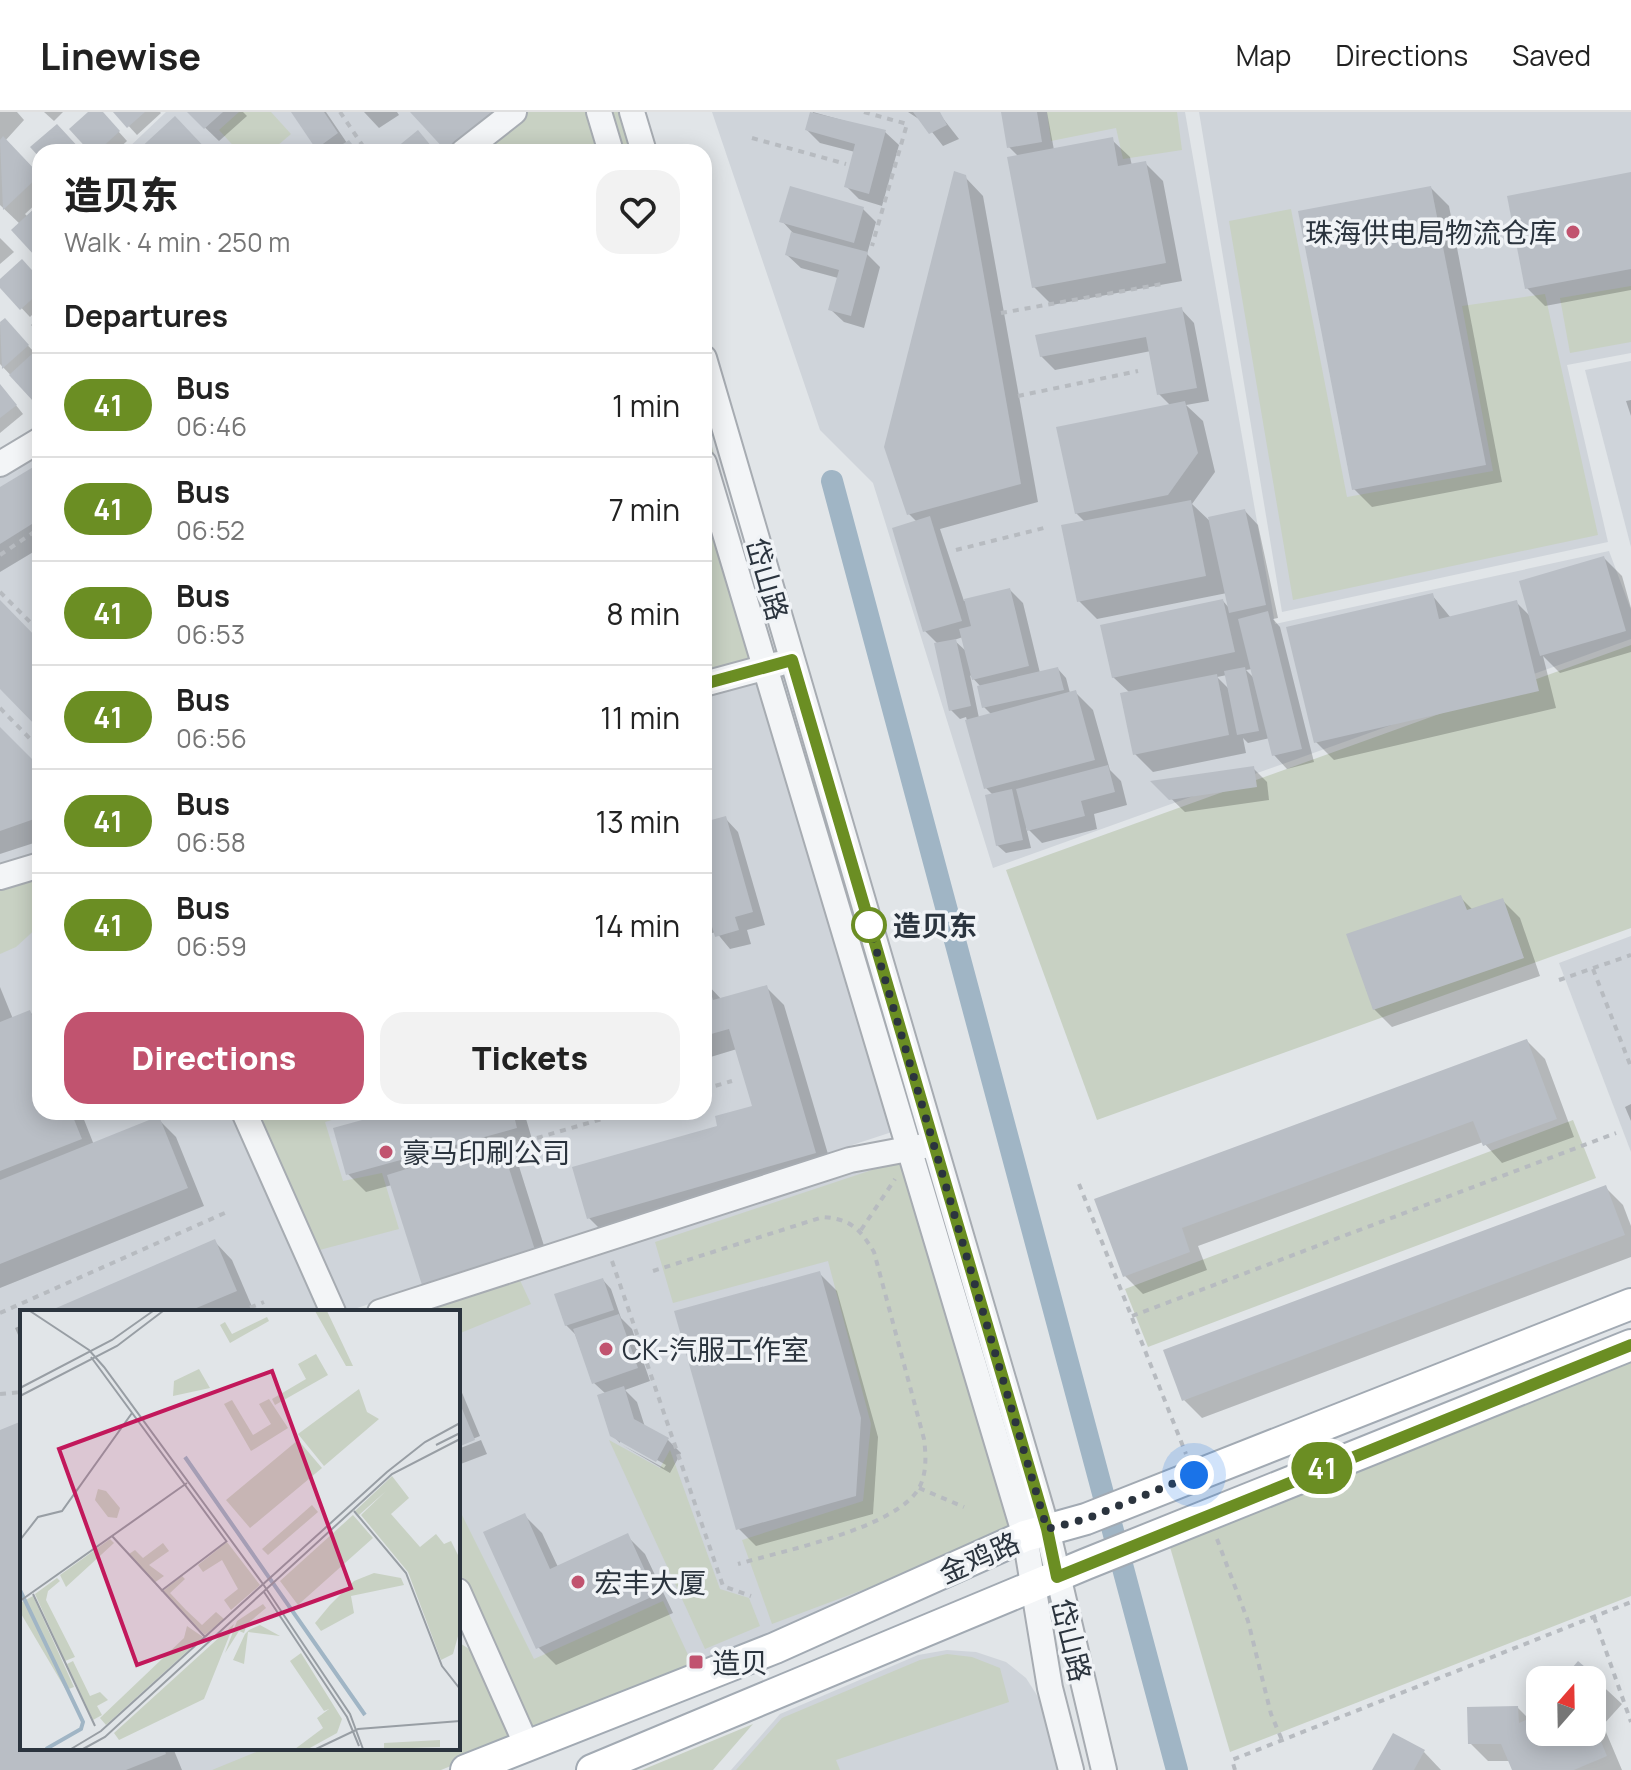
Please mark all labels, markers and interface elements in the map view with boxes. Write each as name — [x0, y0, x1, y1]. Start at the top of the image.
text: Linewise — [40, 29, 201, 81]
text: Map — [1236, 36, 1291, 74]
text: Directions — [1335, 36, 1468, 74]
text: Saved — [1512, 36, 1591, 74]
text: 造贝东 — [64, 168, 178, 220]
button: heart — [596, 170, 680, 254]
place label: 珠海供电局物流仓库 — [1305, 213, 1557, 251]
marker: 珠海供电局物流仓库 — [1564, 223, 1582, 241]
text: Walk · 4 min · 250 m — [64, 224, 290, 260]
text: Departures — [64, 295, 228, 336]
text: Bus — [176, 367, 230, 408]
text: 1 min — [612, 385, 680, 426]
text: 41 — [93, 386, 123, 424]
text: 06:46 — [176, 408, 247, 444]
text: Bus — [176, 471, 230, 512]
text: 7 min — [609, 489, 680, 530]
text: 41 — [93, 490, 123, 528]
text: 06:52 — [176, 512, 245, 548]
street label: 岱山路 — [738, 533, 798, 625]
text: Bus — [176, 575, 230, 616]
text: 8 min — [606, 593, 680, 634]
text: 41 — [93, 594, 123, 632]
text: 06:53 — [176, 616, 245, 652]
text: Bus — [176, 679, 230, 720]
text: 11 min — [600, 697, 680, 738]
text: 41 — [93, 698, 123, 736]
text: 06:56 — [176, 720, 247, 756]
text: Bus — [176, 783, 230, 824]
text: 13 min — [595, 801, 680, 842]
text: 41 — [93, 802, 123, 840]
text: 06:58 — [176, 824, 246, 860]
text: Bus — [176, 887, 230, 928]
text: 14 min — [594, 905, 680, 946]
text: 41 — [93, 906, 123, 944]
place label: 造贝东 — [893, 906, 977, 944]
marker: 造贝东 — [852, 908, 886, 942]
text: 06:59 — [176, 928, 247, 964]
button: Directions — [64, 1012, 364, 1104]
button: Tickets — [380, 1012, 680, 1104]
place label: 豪马印刷公司 — [402, 1133, 570, 1171]
marker: 豪马印刷公司 — [377, 1143, 395, 1161]
inset map — [20, 1310, 460, 1750]
place label: CK-汽服工作室 — [622, 1330, 809, 1368]
marker: CK-汽服工作室 — [597, 1340, 615, 1358]
line badge: 41 — [1286, 1442, 1358, 1494]
text: 41 — [1307, 1449, 1337, 1487]
your location — [1174, 1455, 1214, 1495]
street label: 金鸡路 — [933, 1523, 1025, 1591]
place label: 宏丰大厦 — [594, 1563, 706, 1601]
marker: 宏丰大厦 — [569, 1573, 587, 1591]
street label: 岱山路 — [1043, 1595, 1101, 1685]
place label: 造贝 — [712, 1643, 768, 1681]
marker: 造贝 — [687, 1653, 705, 1671]
north arrow — [1526, 1666, 1606, 1746]
map controls — [1526, 1666, 1606, 1746]

